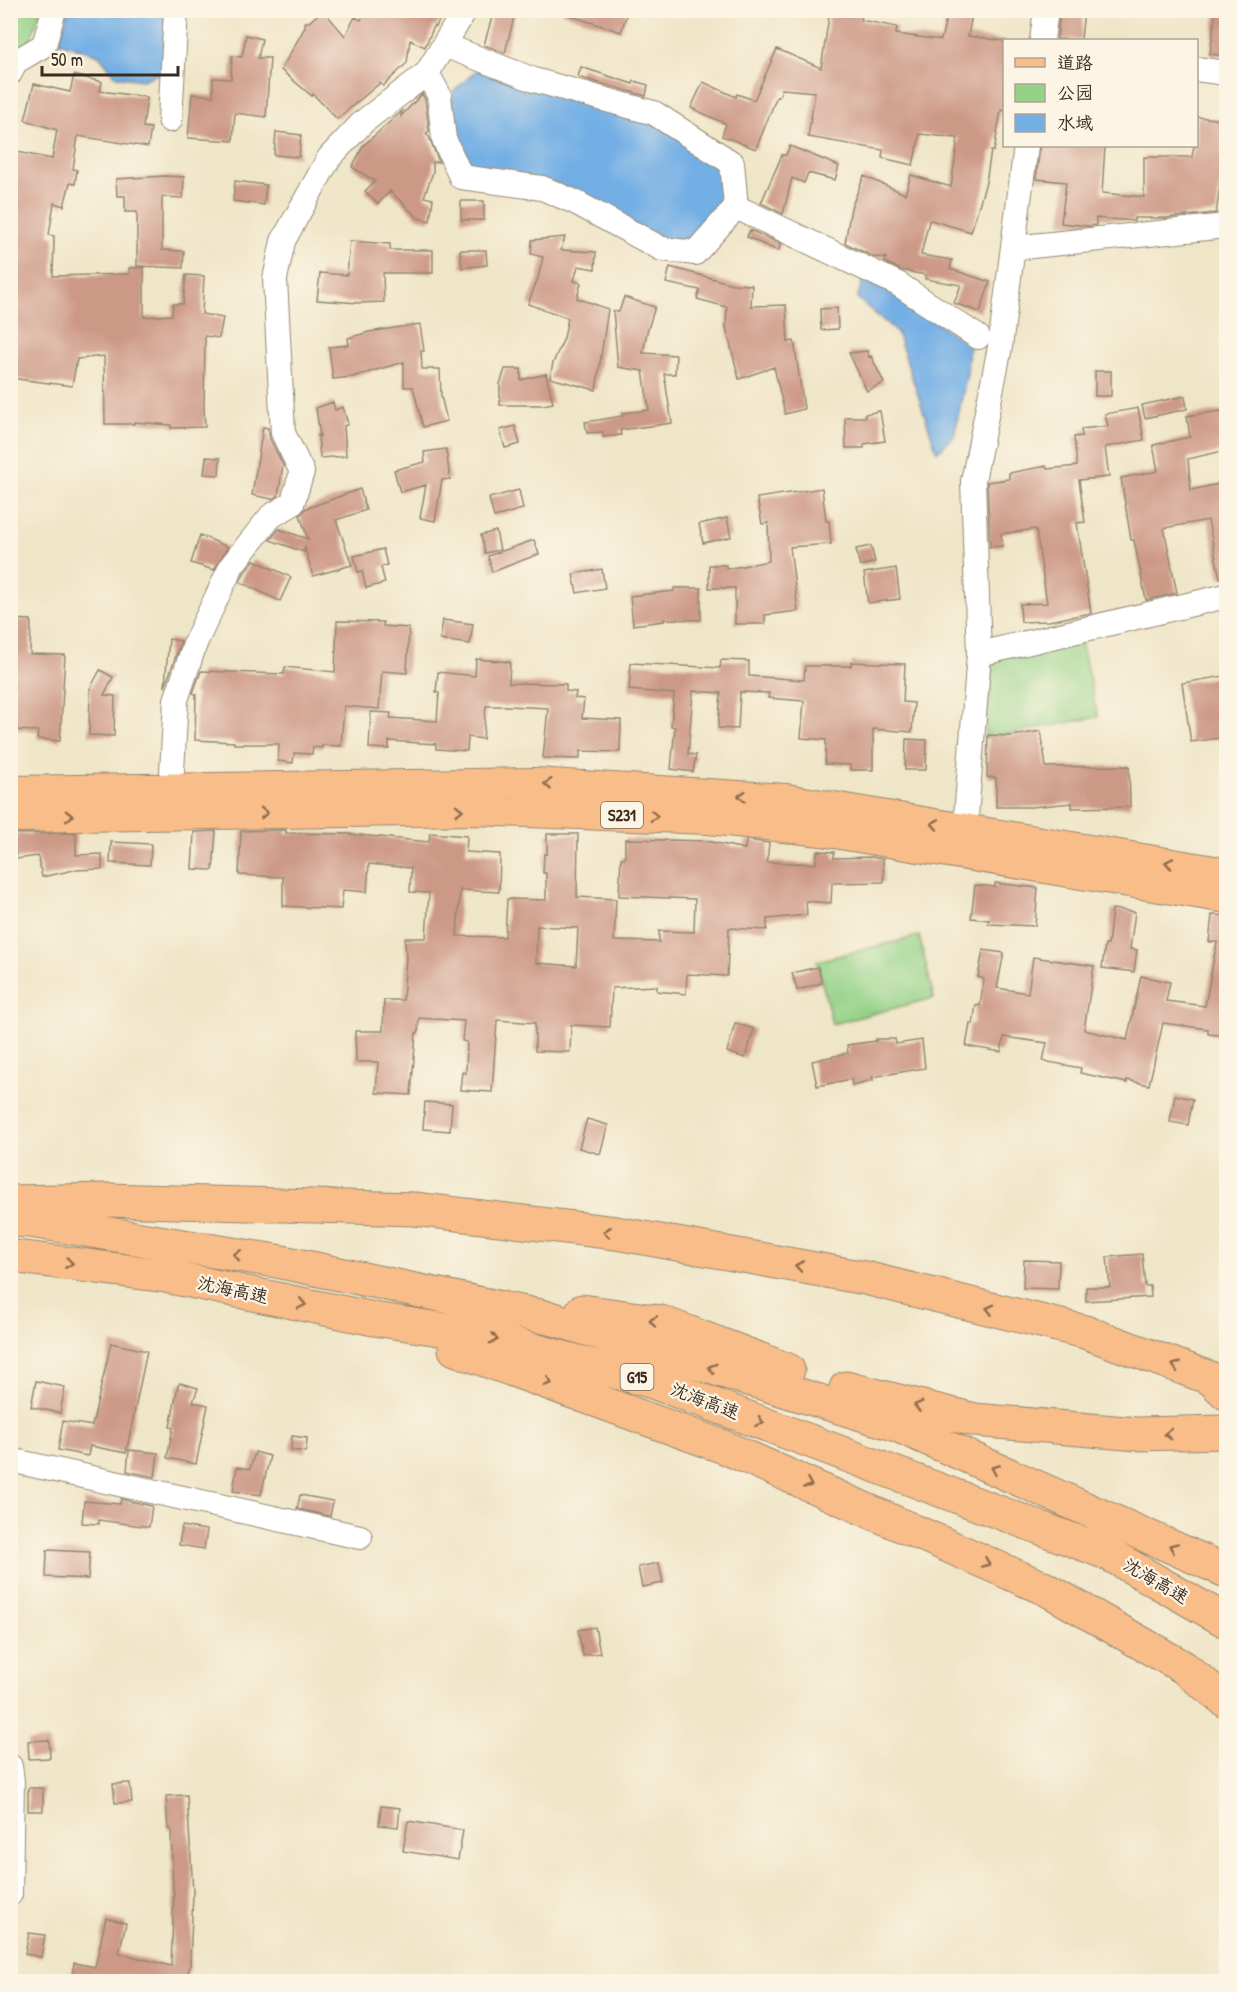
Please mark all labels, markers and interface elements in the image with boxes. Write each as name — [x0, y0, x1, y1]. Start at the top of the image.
scale bar — [42, 39, 178, 77]
legend — [1003, 39, 1198, 147]
text: 50 m — [51, 47, 83, 72]
text: 道路 — [1057, 50, 1093, 75]
text: 公园 — [1057, 80, 1093, 105]
text: 水域 — [1057, 110, 1093, 135]
one-way arrow — [543, 777, 552, 790]
one-way arrow — [738, 790, 747, 803]
road number: S231 — [601, 802, 643, 828]
one-way arrow — [454, 804, 463, 816]
one-way arrow — [259, 807, 268, 819]
one-way arrow — [64, 810, 73, 822]
one-way arrow — [649, 810, 658, 823]
one-way arrow — [930, 819, 940, 831]
one-way arrow — [1164, 857, 1174, 870]
one-way arrow — [603, 1226, 612, 1239]
one-way arrow — [233, 1249, 243, 1262]
one-way arrow — [64, 1257, 73, 1269]
one-way arrow — [795, 1261, 804, 1273]
street label: 沈海高速 — [195, 1270, 271, 1309]
one-way arrow — [297, 1297, 307, 1310]
one-way arrow — [985, 1303, 995, 1316]
one-way arrow — [649, 1315, 659, 1328]
one-way arrow — [488, 1332, 498, 1344]
one-way arrow — [1171, 1360, 1182, 1373]
one-way arrow — [708, 1363, 718, 1375]
road number: G15 — [620, 1364, 654, 1390]
one-way arrow — [542, 1375, 553, 1388]
street label: 沈海高速 — [667, 1376, 743, 1425]
one-way arrow — [914, 1401, 924, 1413]
one-way arrow — [753, 1415, 764, 1427]
one-way arrow — [1164, 1427, 1173, 1440]
one-way arrow — [990, 1464, 1001, 1476]
one-way arrow — [801, 1477, 812, 1489]
one-way arrow — [1169, 1542, 1180, 1554]
street label: 沈海高速 — [1119, 1552, 1194, 1609]
one-way arrow — [979, 1556, 990, 1568]

